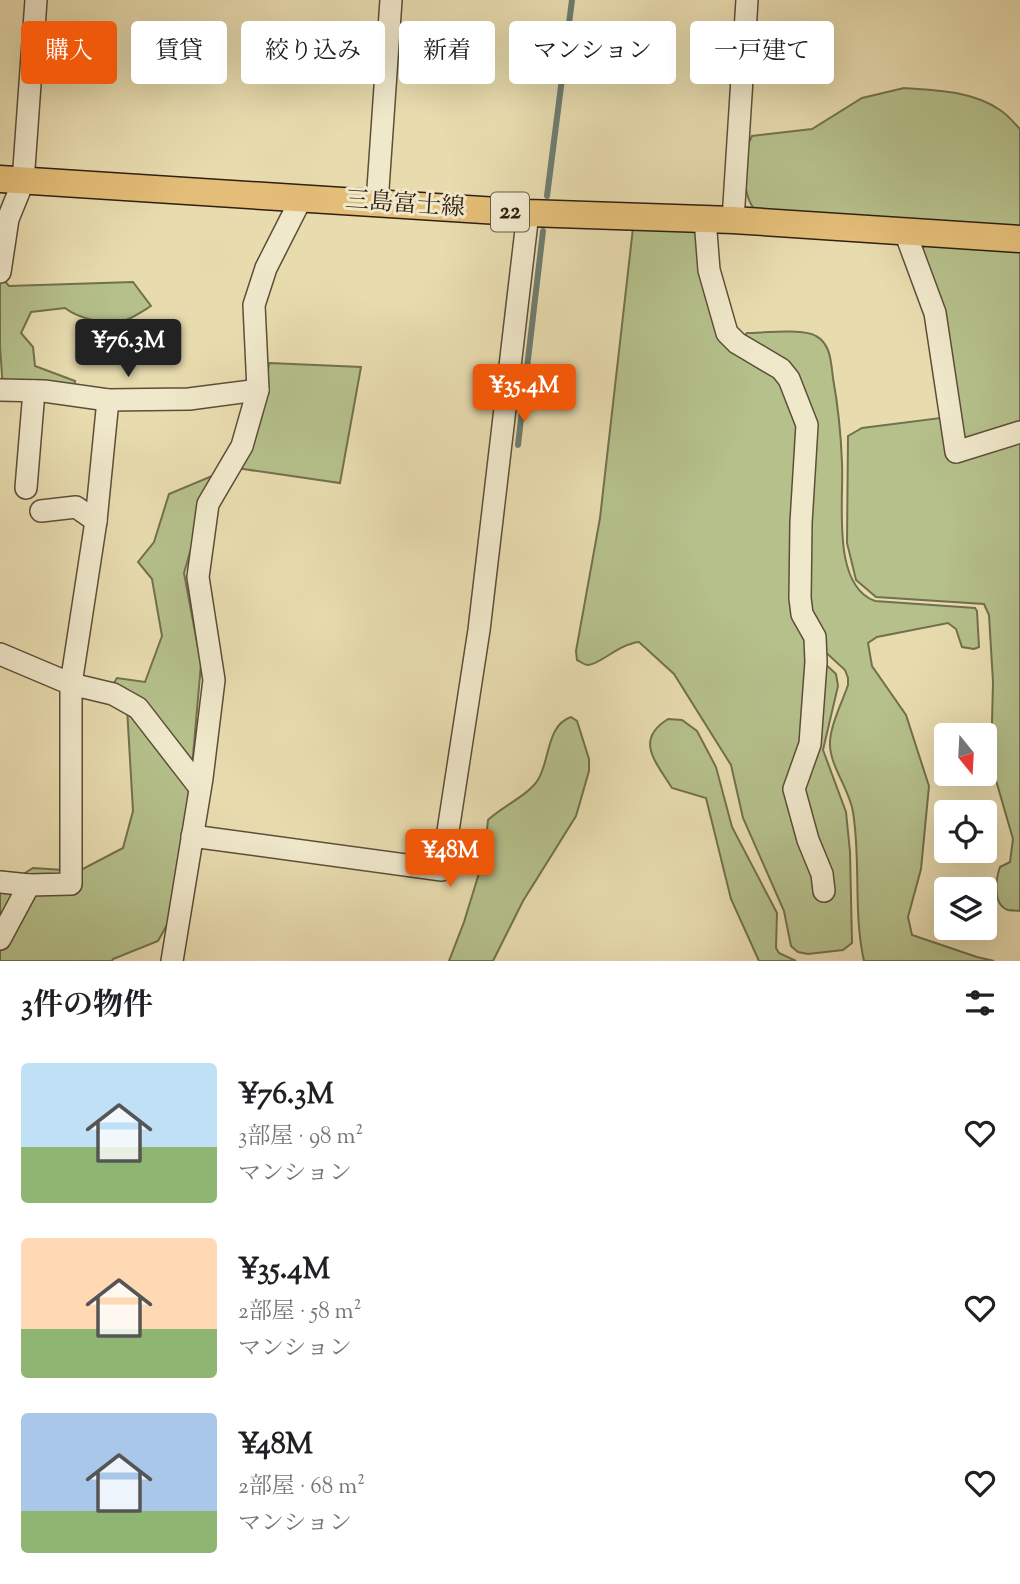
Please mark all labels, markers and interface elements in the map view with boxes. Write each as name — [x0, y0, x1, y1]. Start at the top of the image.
chip: 購入 — [21, 21, 117, 84]
chip: 賃貸 — [131, 21, 227, 84]
chip: 絞り込み — [241, 21, 385, 84]
chip: 新着 — [399, 21, 495, 84]
chip: マンション — [509, 21, 676, 84]
chip: 一戸建て — [690, 21, 834, 84]
street label: 三島富士線 — [344, 184, 466, 226]
road number: 22 — [491, 192, 529, 232]
pin: ¥76.3M — [71, 320, 185, 379]
text: ¥76.3M — [91, 325, 165, 358]
pin: ¥35.4M — [467, 364, 581, 424]
text: ¥35.4M — [489, 370, 559, 403]
north arrow — [934, 723, 998, 786]
map controls — [934, 723, 997, 940]
button: locate — [934, 800, 997, 863]
pin: ¥48M — [409, 830, 491, 889]
text: ¥48M — [421, 835, 479, 868]
button: layers — [934, 877, 997, 940]
icon: filters — [961, 984, 999, 1022]
text: 3件の物件 — [21, 985, 153, 1028]
text: ¥76.3M — [238, 1074, 334, 1117]
icon: home — [77, 1091, 161, 1175]
icon: heart — [961, 1114, 999, 1152]
text: 3部屋 · 98 m² — [238, 1121, 363, 1154]
text: マンション — [238, 1158, 352, 1191]
text: ¥35.4M — [238, 1249, 330, 1292]
icon: home — [77, 1266, 161, 1350]
icon: heart — [961, 1289, 999, 1327]
text: 2部屋 · 58 m² — [238, 1296, 361, 1329]
text: マンション — [238, 1333, 352, 1366]
text: ¥48M — [238, 1424, 313, 1467]
icon: home — [77, 1441, 161, 1525]
icon: heart — [961, 1464, 999, 1502]
text: 2部屋 · 68 m² — [238, 1471, 365, 1504]
text: マンション — [238, 1508, 352, 1541]

